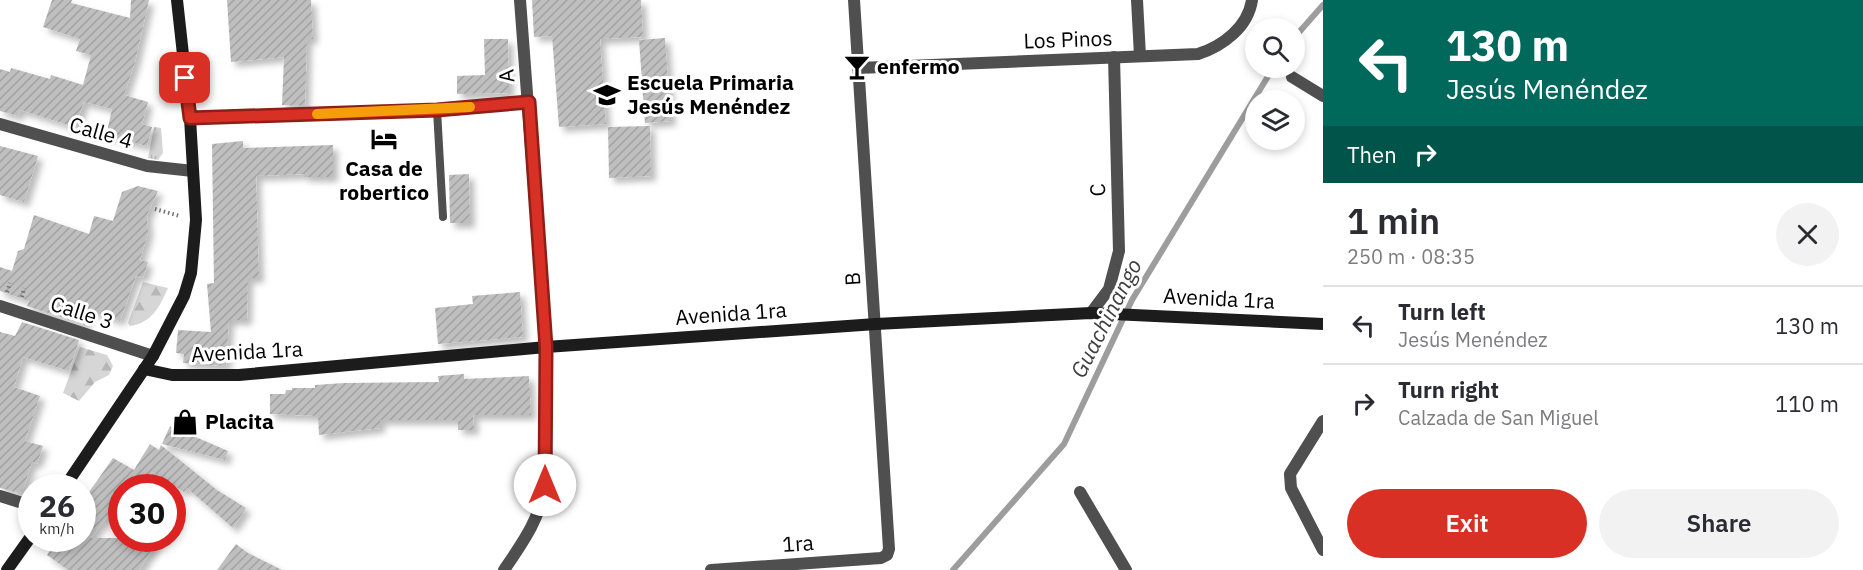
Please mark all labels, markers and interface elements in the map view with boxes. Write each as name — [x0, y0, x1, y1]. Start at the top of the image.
map controls — [1245, 18, 1305, 150]
button: search — [1245, 18, 1305, 78]
text: 130 m — [1446, 18, 1569, 73]
street label: Los Pinos — [1023, 23, 1113, 55]
icon: left — [1347, 24, 1425, 102]
pin — [159, 52, 210, 103]
bar icon: enfermo — [842, 52, 872, 82]
place label: enfermo — [877, 52, 960, 80]
icon: arrive — [168, 61, 201, 94]
street label: A — [491, 68, 521, 84]
place label: Escuela Primaria Jesús Menéndez — [627, 68, 794, 120]
text: Jesús Menéndez — [1446, 71, 1648, 106]
school or university icon: Escuela Primaria Jesús Menéndez — [592, 80, 622, 110]
button: layers — [1245, 90, 1305, 150]
street label: Calle 4 — [66, 110, 136, 154]
hotel icon: Casa de robertico — [369, 124, 399, 154]
icon: right — [1409, 138, 1442, 171]
text: Then — [1347, 140, 1397, 169]
place label: Casa de robertico — [339, 154, 429, 206]
street label: C — [1083, 183, 1111, 197]
text: 1 min — [1347, 197, 1440, 244]
button: close — [1776, 203, 1839, 266]
text: 250 m · 08:35 — [1347, 243, 1475, 270]
water label: Guachinango — [1063, 253, 1148, 382]
street label: B — [838, 271, 866, 287]
street label: Avenida 1ra — [1163, 281, 1276, 315]
street label: Calle 3 — [47, 289, 117, 335]
street label: Avenida 1ra — [674, 295, 788, 331]
text: Turn left — [1398, 297, 1486, 326]
icon: left — [1347, 309, 1380, 342]
text: 130 m — [1775, 311, 1839, 340]
text: Jesús Menéndez — [1398, 326, 1547, 353]
street label: Avenida 1ra — [190, 334, 303, 368]
text: Turn right — [1398, 375, 1499, 404]
icon: right — [1347, 387, 1380, 420]
text: 110 m — [1775, 389, 1839, 418]
text: Calzada de San Miguel — [1398, 404, 1599, 431]
shop icon: Placita — [170, 407, 200, 437]
place label: Placita — [205, 407, 274, 435]
position arrow — [513, 453, 577, 517]
speed limit sign: 30 — [108, 474, 186, 552]
text: 26 — [39, 486, 75, 525]
button: Exit — [1347, 489, 1587, 558]
button: Share — [1599, 489, 1839, 558]
text: km/h — [39, 519, 75, 538]
street label: 1ra — [781, 528, 815, 558]

